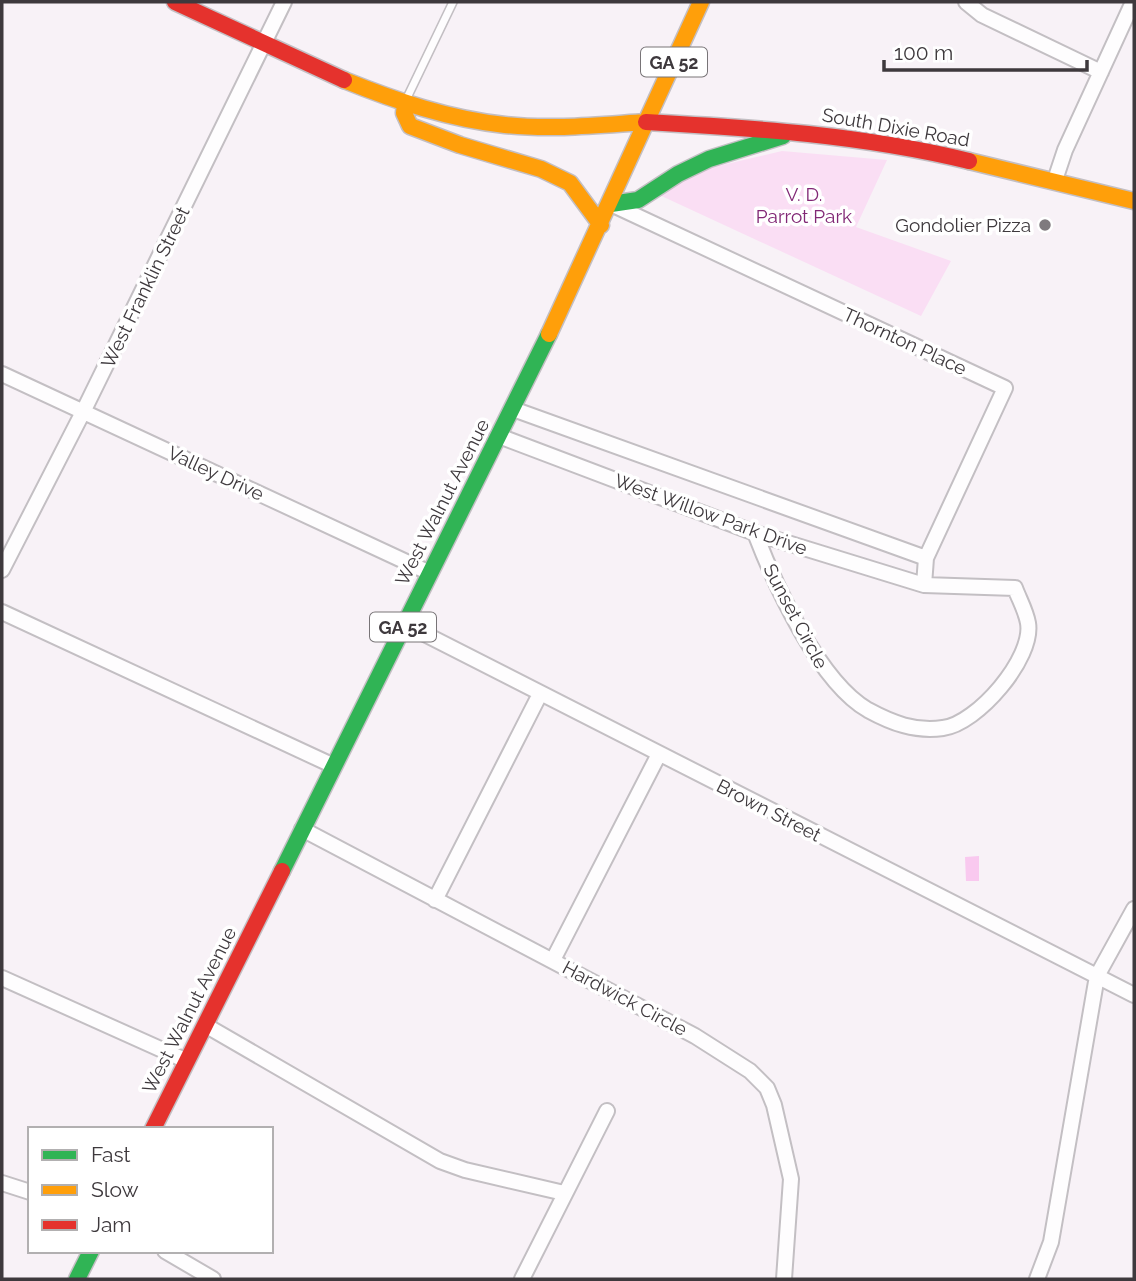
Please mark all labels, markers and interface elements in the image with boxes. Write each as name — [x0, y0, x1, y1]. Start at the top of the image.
scale bar — [884, 28, 1087, 72]
text: 100 m — [894, 40, 953, 65]
road number: GA 52 — [641, 48, 707, 76]
street label: South Dixie Road — [821, 103, 971, 151]
park label: V. D. Parrot Park — [756, 183, 852, 227]
street label: West Franklin Street — [96, 202, 194, 371]
place label: Gondolier Pizza — [895, 214, 1031, 236]
marker: Gondolier Pizza — [1037, 217, 1053, 233]
street label: Thornton Place — [840, 303, 970, 379]
street label: West Walnut Avenue — [391, 415, 493, 589]
street label: Valley Drive — [164, 441, 268, 505]
street label: West Willow Park Drive — [612, 469, 810, 559]
street label: Sunset Circle — [759, 560, 833, 672]
road number: GA 52 — [370, 612, 436, 642]
street label: Brown Street — [713, 774, 825, 846]
street label: West Walnut Avenue — [138, 923, 240, 1097]
street label: Hardwick Circle — [559, 956, 691, 1040]
legend — [28, 1127, 273, 1253]
text: Fast — [91, 1142, 131, 1167]
text: Slow — [91, 1177, 139, 1202]
text: Jam — [91, 1212, 132, 1237]

